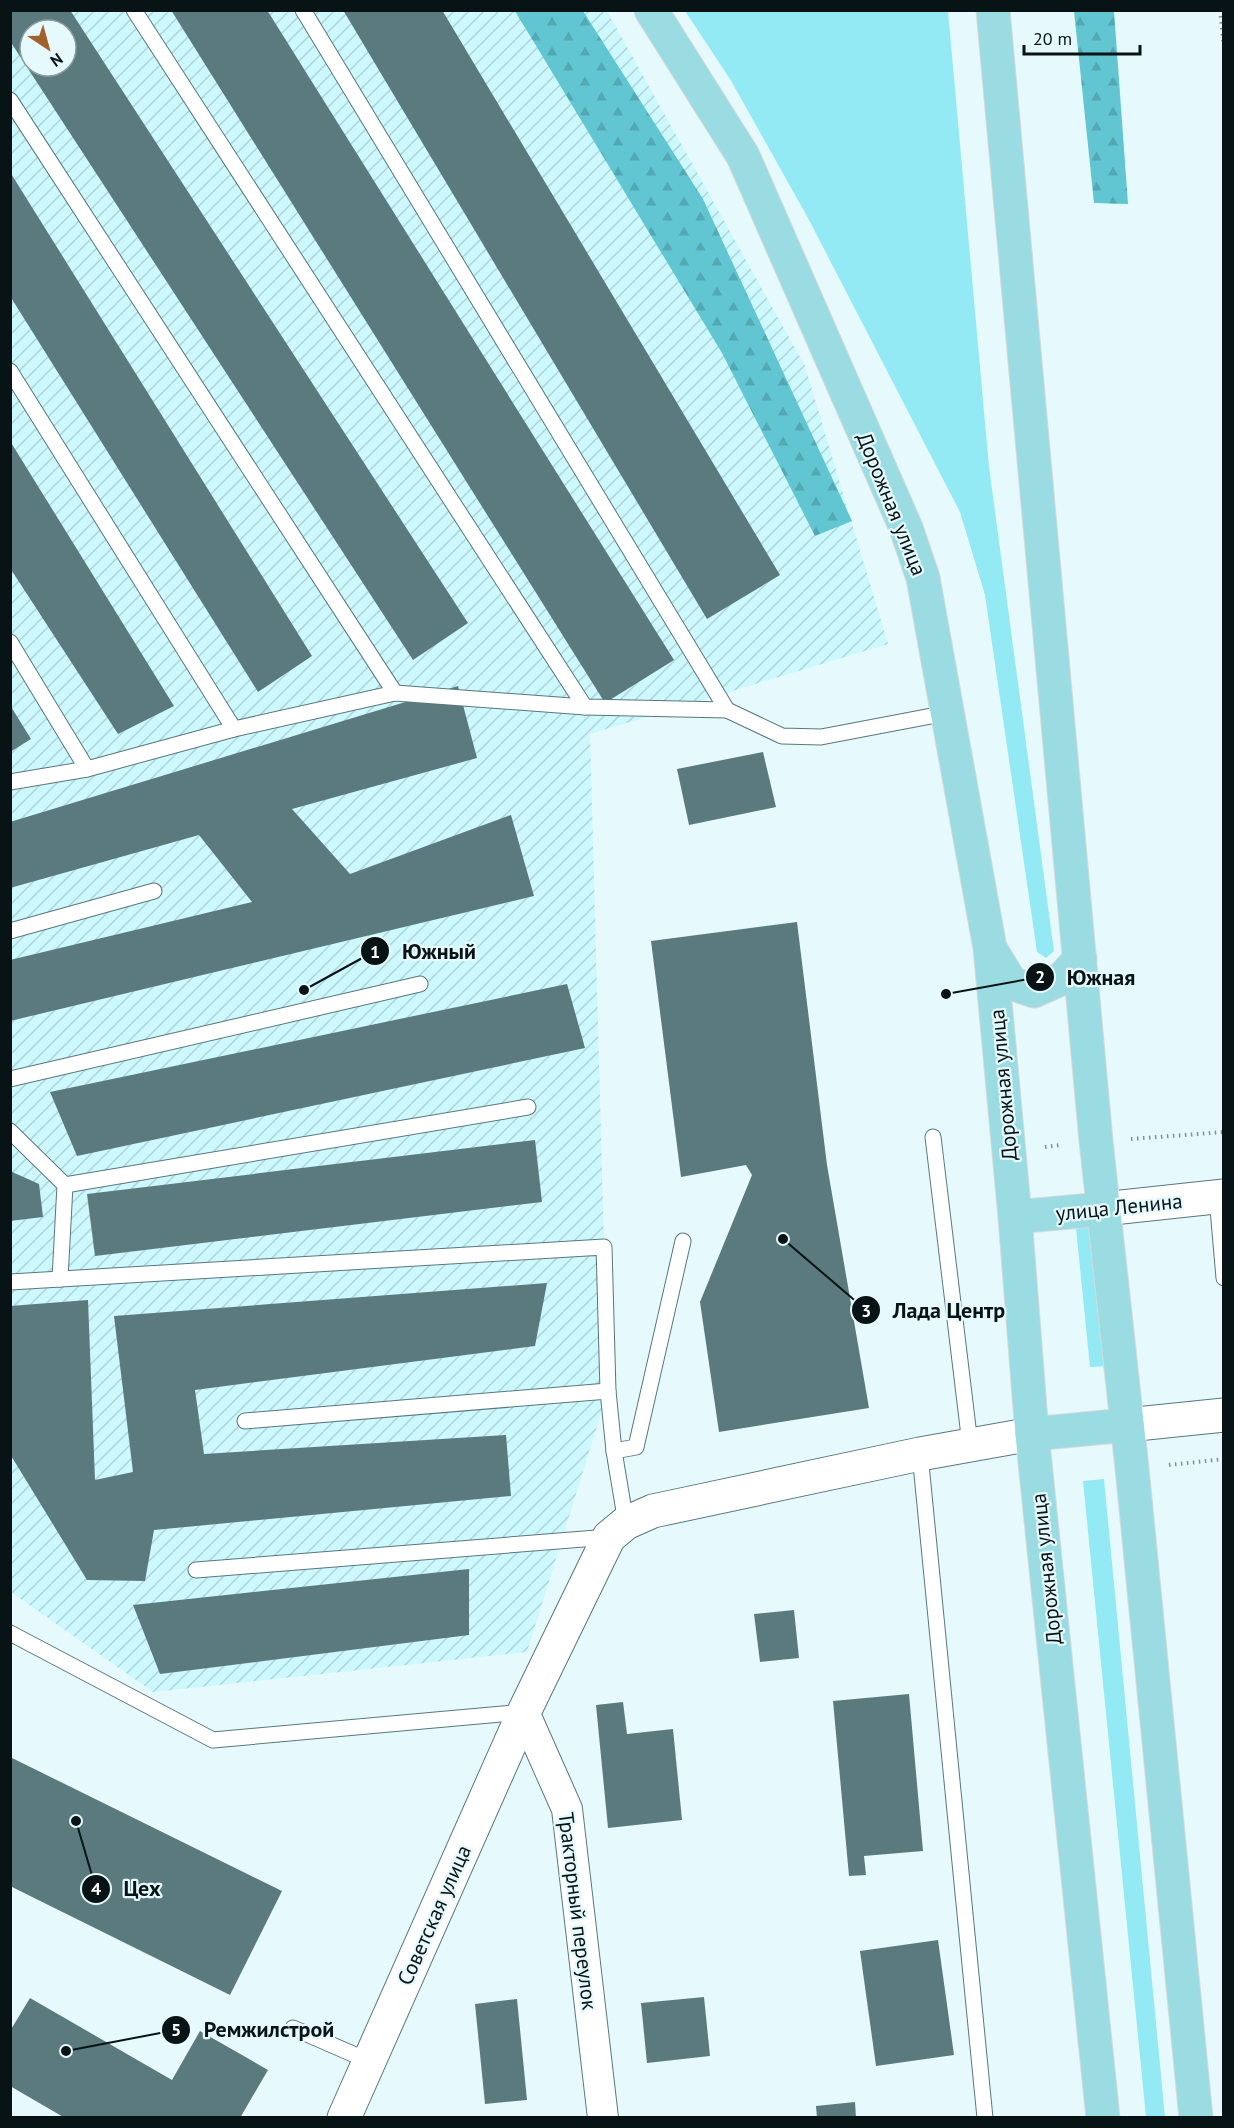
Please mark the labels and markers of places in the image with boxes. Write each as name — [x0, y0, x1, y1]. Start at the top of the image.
callout: Южный — [360, 931, 488, 971]
callout: Южная — [1025, 957, 1147, 997]
callout: Лада Центр — [851, 1290, 1017, 1330]
callout: Цех — [81, 1869, 172, 1909]
callout: Ремжилстрой — [161, 2010, 346, 2050]

